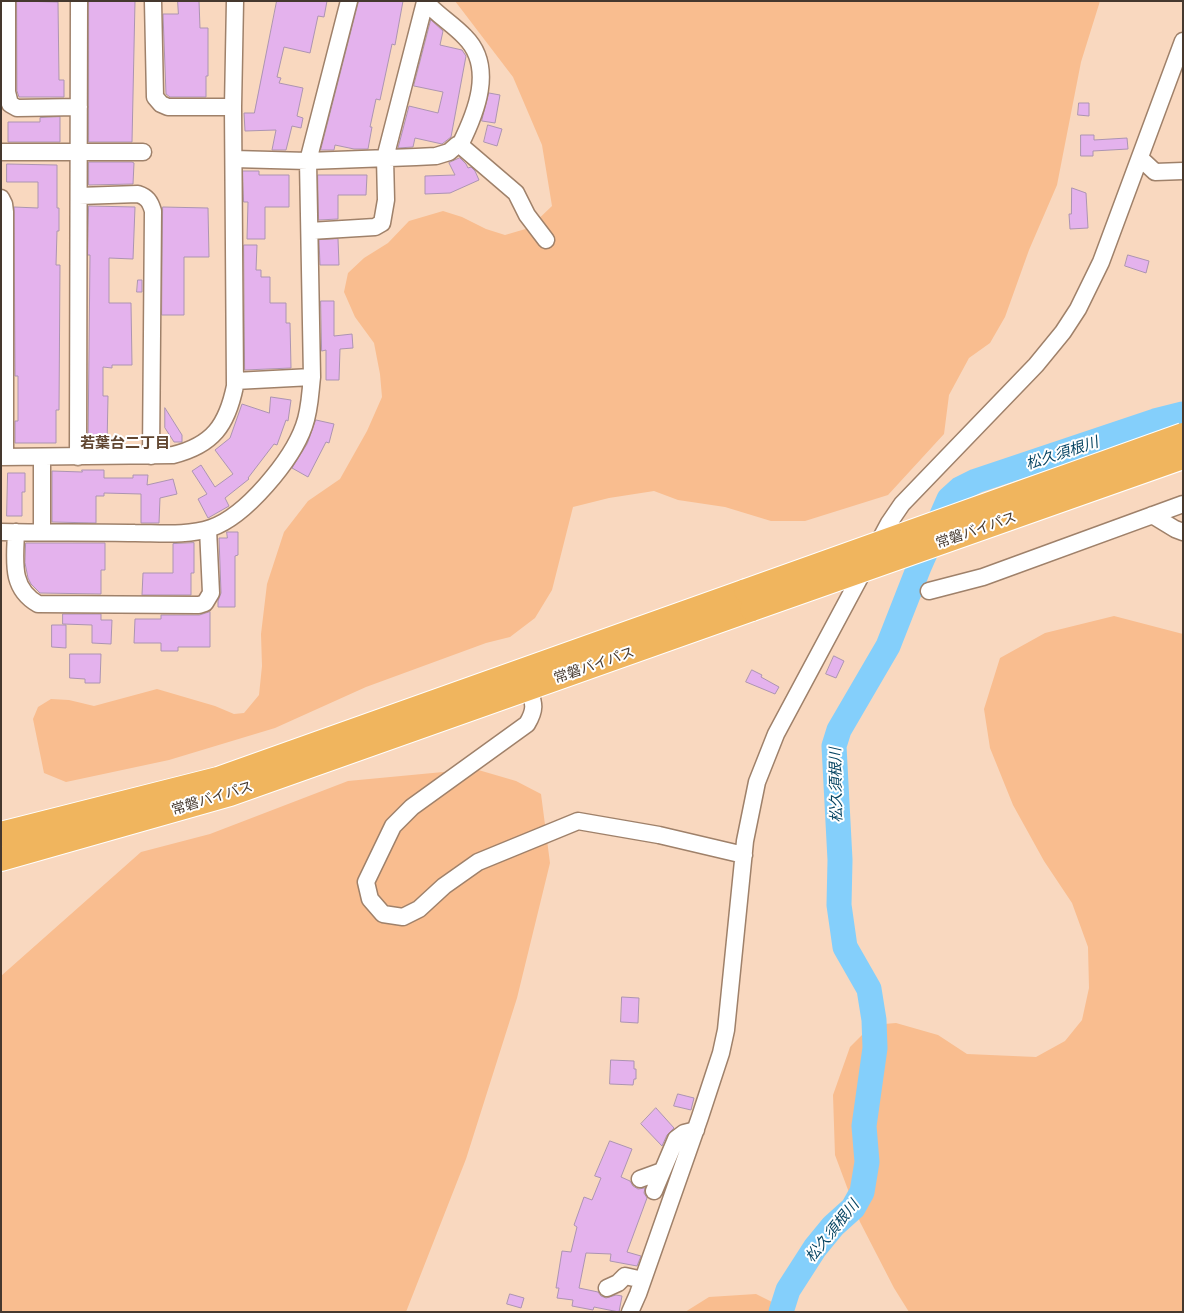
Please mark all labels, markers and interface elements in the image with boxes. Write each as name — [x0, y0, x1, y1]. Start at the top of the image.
water label: 松久須根川 — [1024, 433, 1100, 473]
district label: 若葉台二丁目 — [80, 434, 170, 452]
street label: 常磐バイパス — [934, 508, 1018, 552]
street label: 常磐バイパス — [552, 643, 636, 687]
water label: 松久須根川 — [826, 747, 846, 823]
street label: 常磐バイパス — [169, 778, 255, 818]
water label: 松久須根川 — [801, 1196, 863, 1266]

